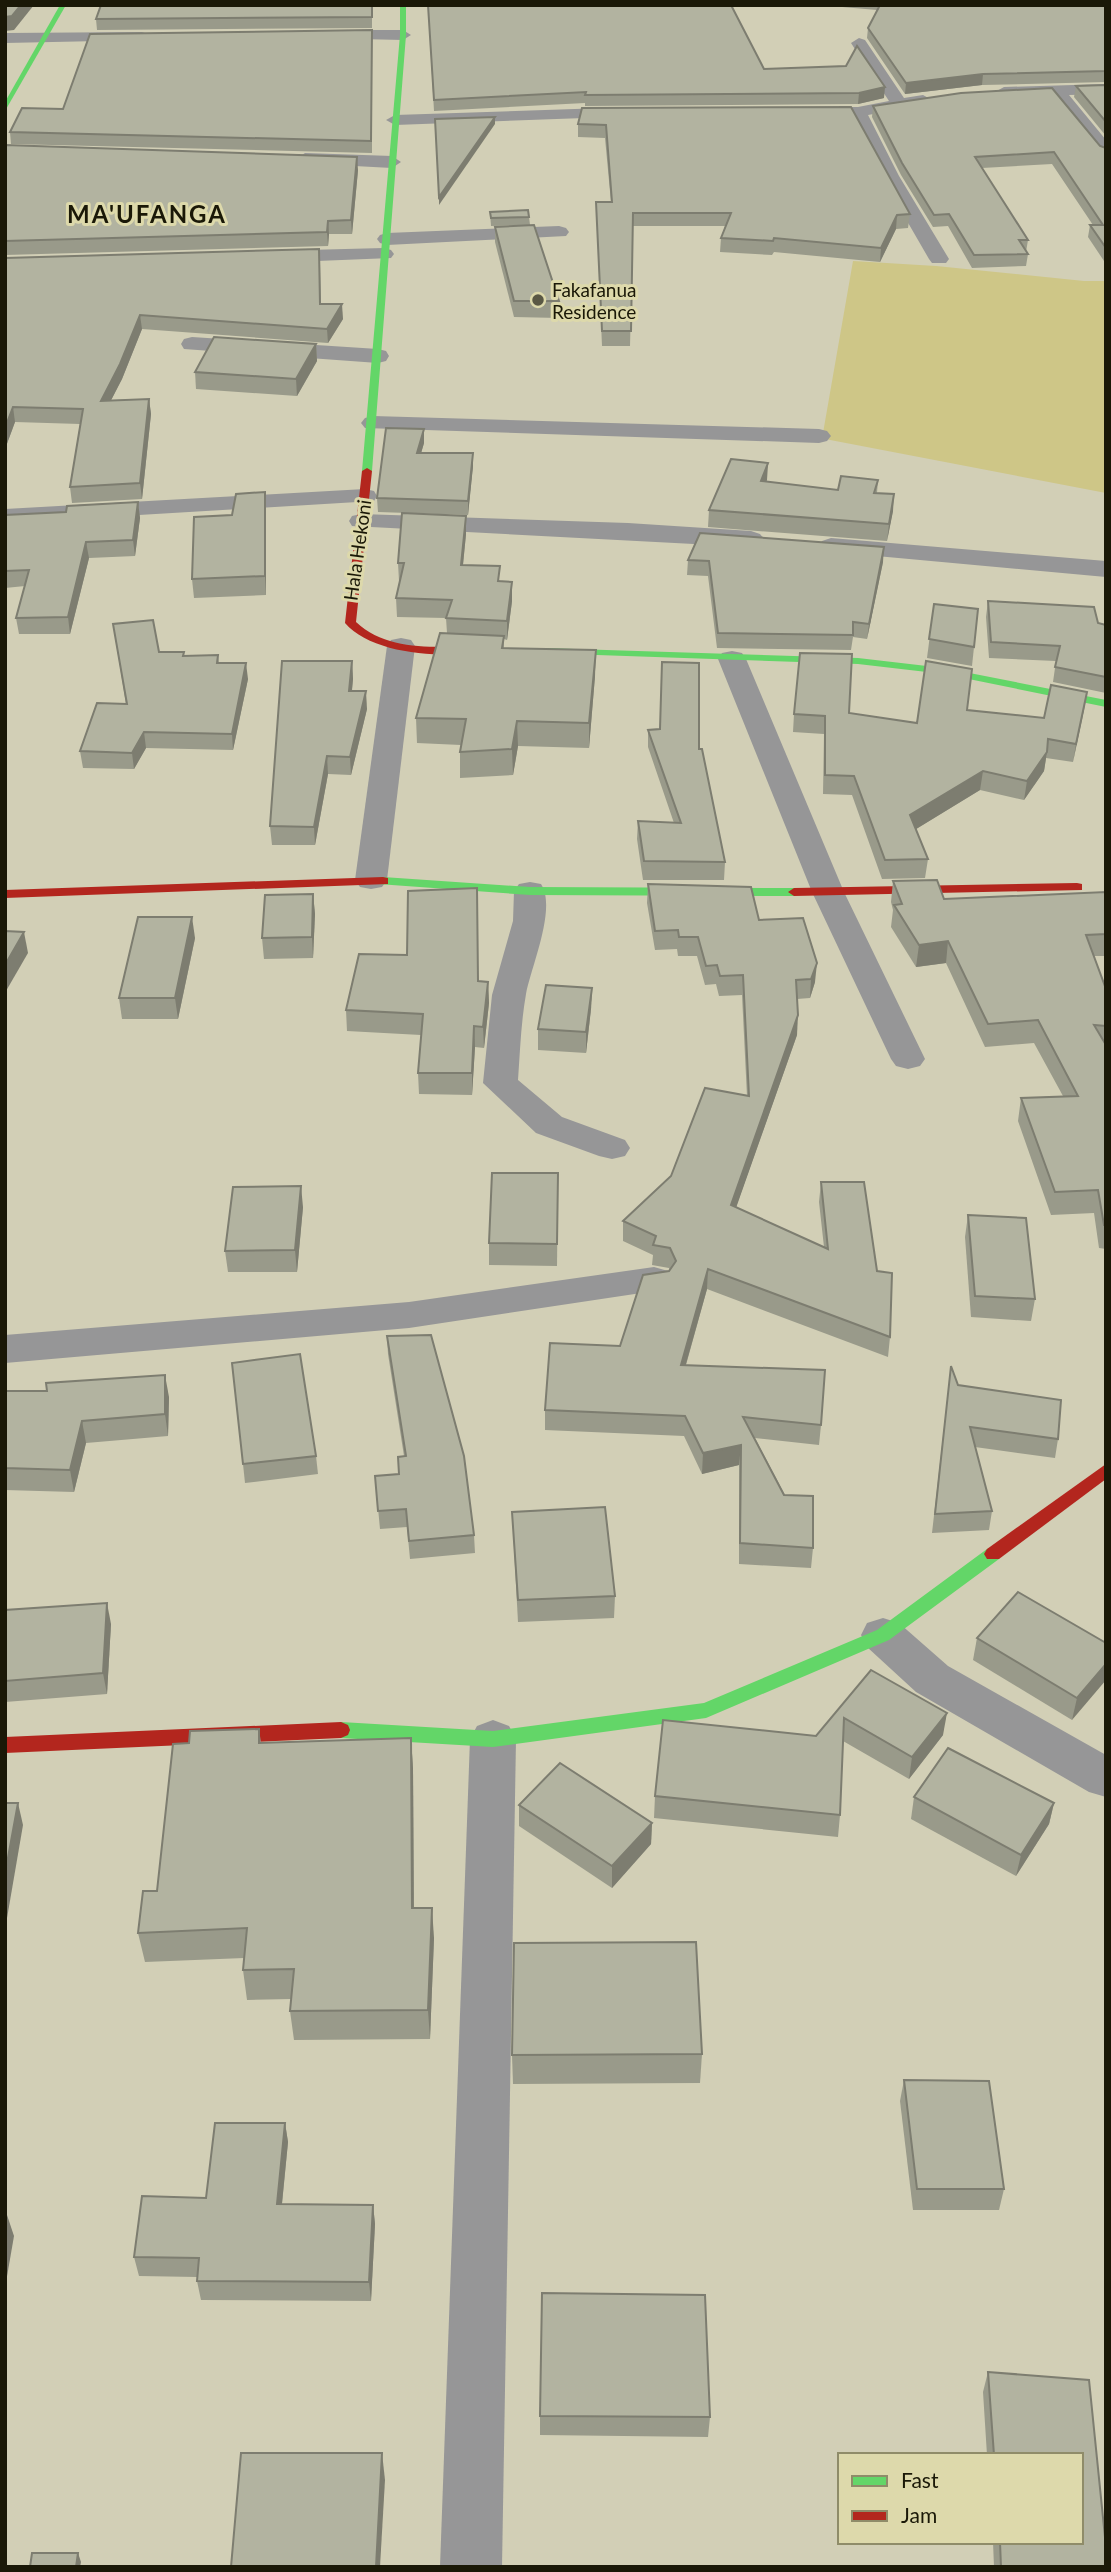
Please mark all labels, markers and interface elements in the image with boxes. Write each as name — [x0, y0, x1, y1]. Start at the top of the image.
district label: MA'UFANGA — [67, 199, 227, 228]
place label: Fakafanua Residence — [552, 278, 636, 323]
marker: Fakafanua Residence — [530, 292, 546, 308]
street label: Hala Hekoni — [339, 498, 375, 602]
legend — [838, 2453, 1083, 2544]
text: Fast — [901, 2467, 939, 2492]
text: Jam — [901, 2502, 937, 2527]

